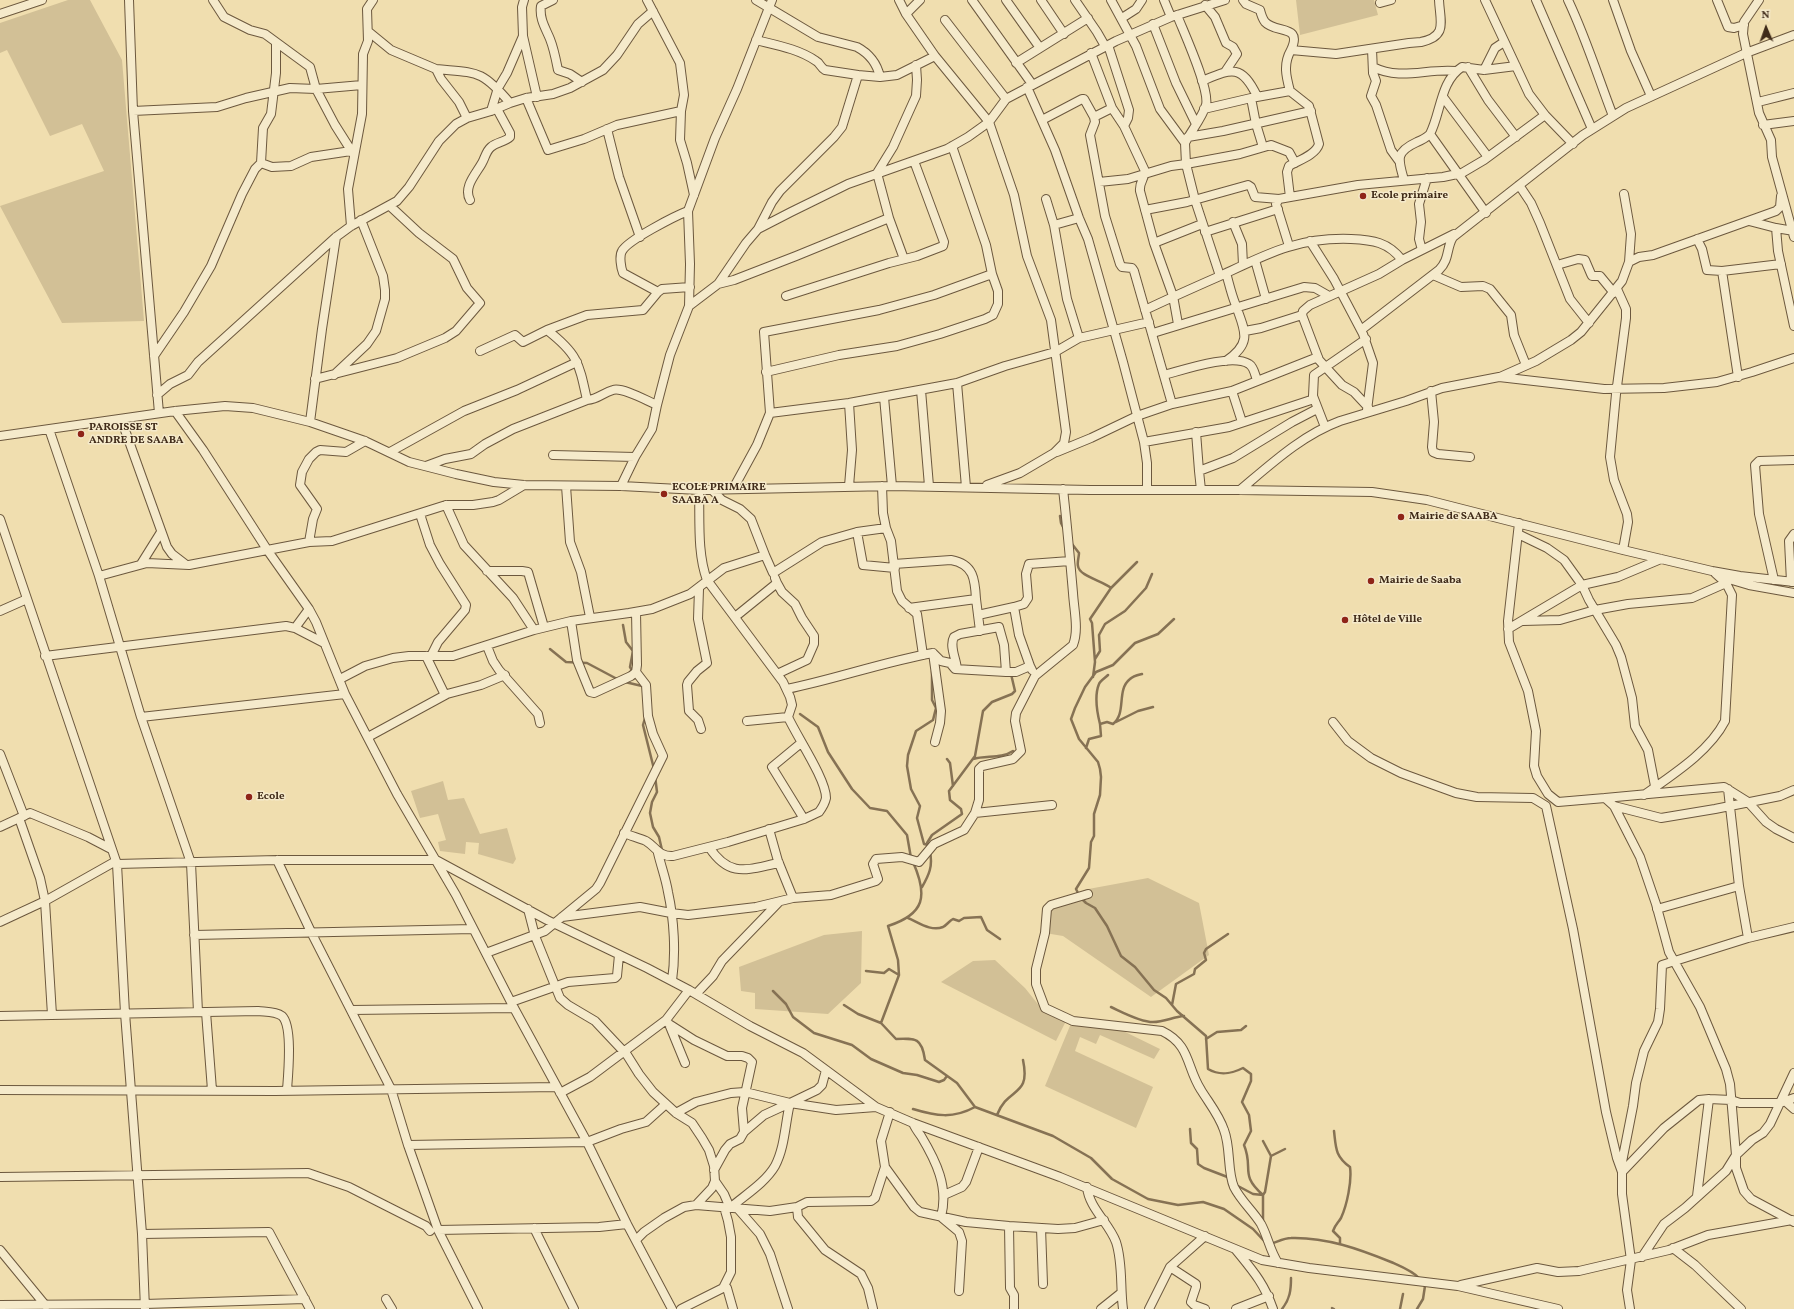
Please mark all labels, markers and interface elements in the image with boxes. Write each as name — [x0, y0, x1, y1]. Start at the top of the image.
north arrow — [1746, 8, 1786, 48]
text: N — [1761, 8, 1770, 23]
place label: Ecole primaire — [1371, 189, 1448, 203]
marker: Ecole primaire — [1358, 191, 1368, 201]
place label: PAROISSE ST ANDRE DE SAABA — [89, 421, 184, 447]
marker: PAROISSE ST ANDRE DE SAABA — [76, 429, 86, 439]
place label: ECOLE PRIMAIRE SAABA A — [672, 481, 766, 507]
marker: ECOLE PRIMAIRE SAABA A — [659, 489, 669, 499]
place label: Mairie de SAABA — [1409, 510, 1498, 524]
marker: Mairie de SAABA — [1396, 512, 1406, 522]
place label: Mairie de Saaba — [1379, 574, 1462, 588]
marker: Mairie de Saaba — [1366, 576, 1376, 586]
place label: Hôtel de Ville — [1353, 613, 1422, 627]
marker: Hôtel de Ville — [1340, 615, 1350, 625]
place label: Ecole — [257, 790, 285, 804]
marker: Ecole — [244, 792, 254, 802]

